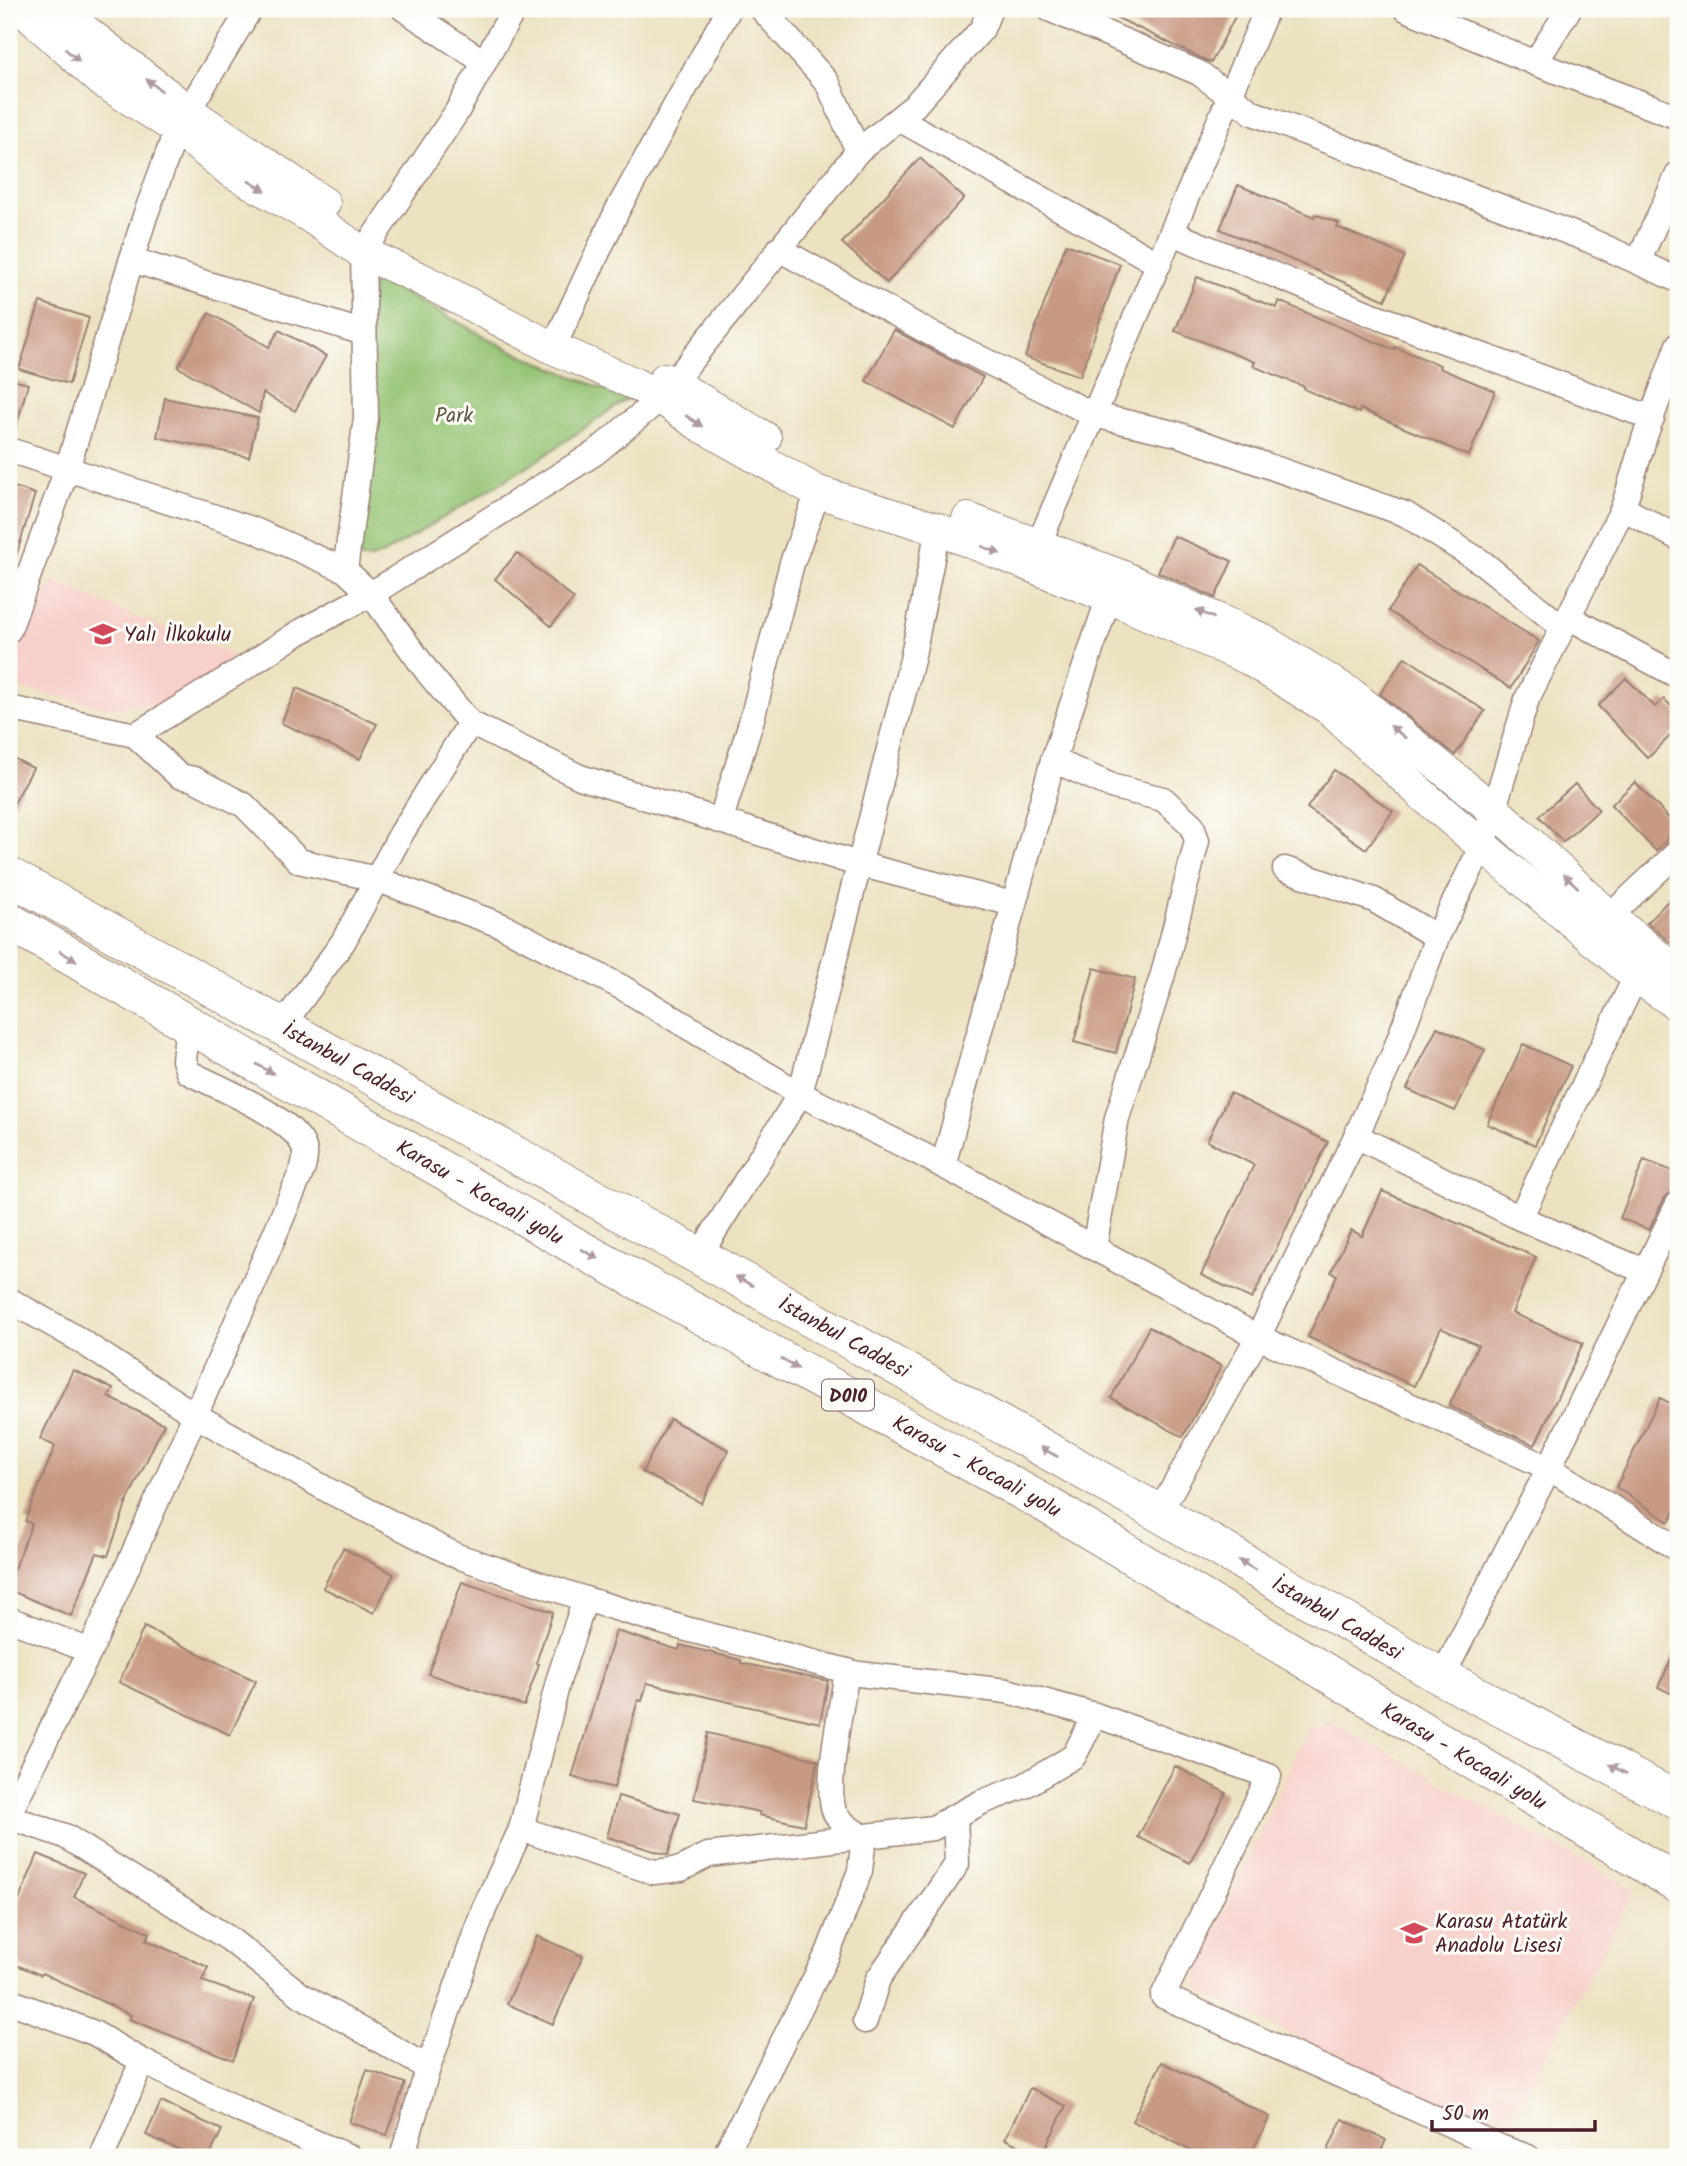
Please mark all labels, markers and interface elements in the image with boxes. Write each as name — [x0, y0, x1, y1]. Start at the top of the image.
one-way arrow — [63, 46, 80, 62]
one-way arrow — [146, 77, 164, 92]
one-way arrow — [247, 180, 267, 192]
park label: Park — [435, 400, 473, 433]
one-way arrow — [685, 414, 703, 428]
one-way arrow — [980, 545, 1001, 556]
one-way arrow — [1195, 608, 1215, 620]
school or university icon: Yalı İlkokulu — [88, 619, 118, 649]
place label: Yalı İlkokulu — [124, 619, 231, 652]
one-way arrow — [1390, 725, 1408, 740]
one-way arrow — [1563, 873, 1580, 889]
one-way arrow — [58, 950, 77, 962]
street label: İstanbul Caddesi — [275, 1014, 420, 1115]
one-way arrow — [256, 1063, 275, 1075]
street label: Karasu - Kocaali yolu — [389, 1132, 569, 1255]
one-way arrow — [581, 1248, 601, 1260]
one-way arrow — [734, 1275, 754, 1287]
street label: İstanbul Caddesi — [771, 1288, 916, 1389]
one-way arrow — [780, 1358, 800, 1369]
road number: D010 — [822, 1380, 874, 1410]
street label: Karasu - Kocaali yolu — [886, 1407, 1067, 1527]
one-way arrow — [1040, 1446, 1059, 1458]
one-way arrow — [1237, 1559, 1256, 1572]
street label: İstanbul Caddesi — [1265, 1568, 1409, 1671]
street label: Karasu - Kocaali yolu — [1374, 1695, 1553, 1820]
one-way arrow — [1608, 1764, 1628, 1775]
place label: Karasu Atatürk Anadolu Lisesi — [1435, 1906, 1567, 1963]
school or university icon: Karasu Atatürk Anadolu Lisesi — [1399, 1918, 1429, 1948]
scale bar — [1432, 2089, 1594, 2133]
text: 50 m — [1442, 2098, 1489, 2131]

